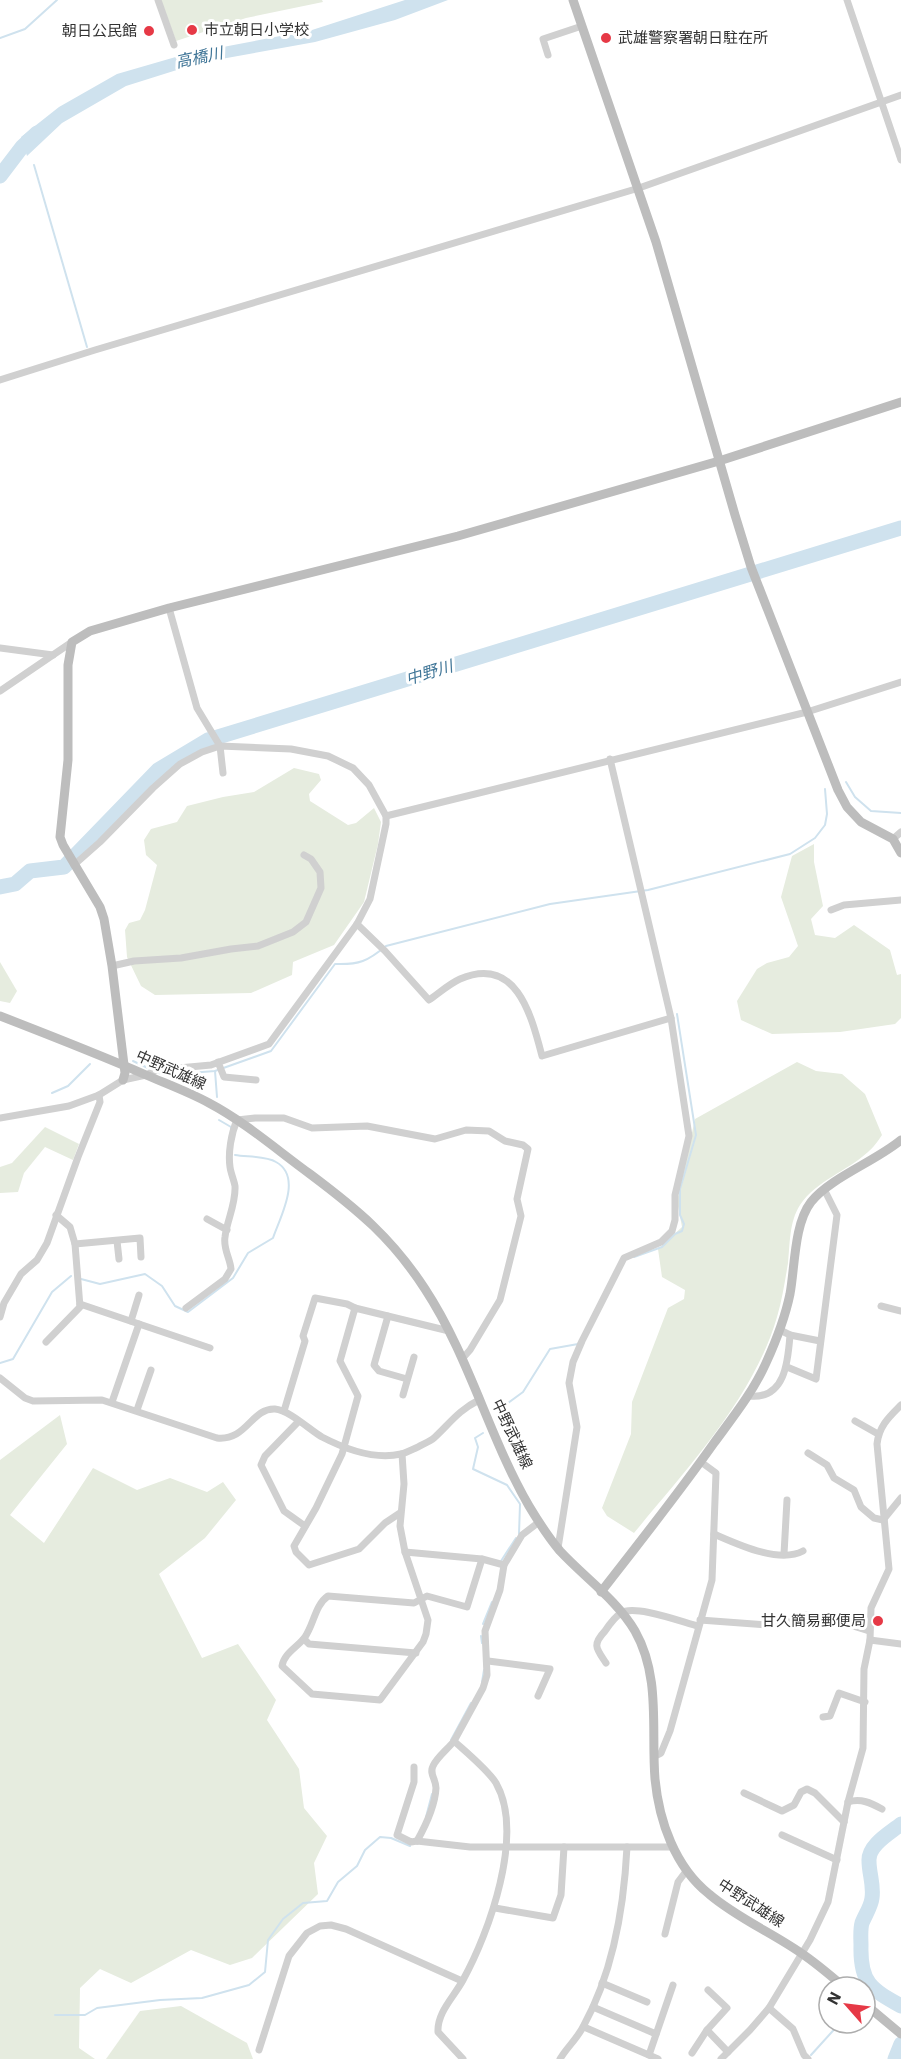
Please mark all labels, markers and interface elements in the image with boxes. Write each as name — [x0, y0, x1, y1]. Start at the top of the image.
place label: 市立朝日小学校 — [204, 20, 309, 39]
place label: 朝日公民館 — [62, 21, 137, 40]
marker: 市立朝日小学校 — [185, 23, 199, 37]
marker: 朝日公民館 — [142, 24, 156, 38]
place label: 武雄警察署朝日駐在所 — [618, 28, 768, 47]
marker: 武雄警察署朝日駐在所 — [599, 31, 613, 45]
water label: 高橋川 — [173, 42, 227, 72]
water label: 中野川 — [403, 655, 457, 689]
street label: 中野武雄線 — [133, 1046, 209, 1093]
street label: 中野武雄線 — [488, 1396, 537, 1472]
place label: 甘久簡易郵便局 — [761, 1611, 866, 1630]
marker: 甘久簡易郵便局 — [871, 1614, 885, 1628]
street label: 中野武雄線 — [715, 1874, 788, 1931]
north arrow — [817, 1975, 877, 2035]
text: N — [822, 1988, 845, 2008]

